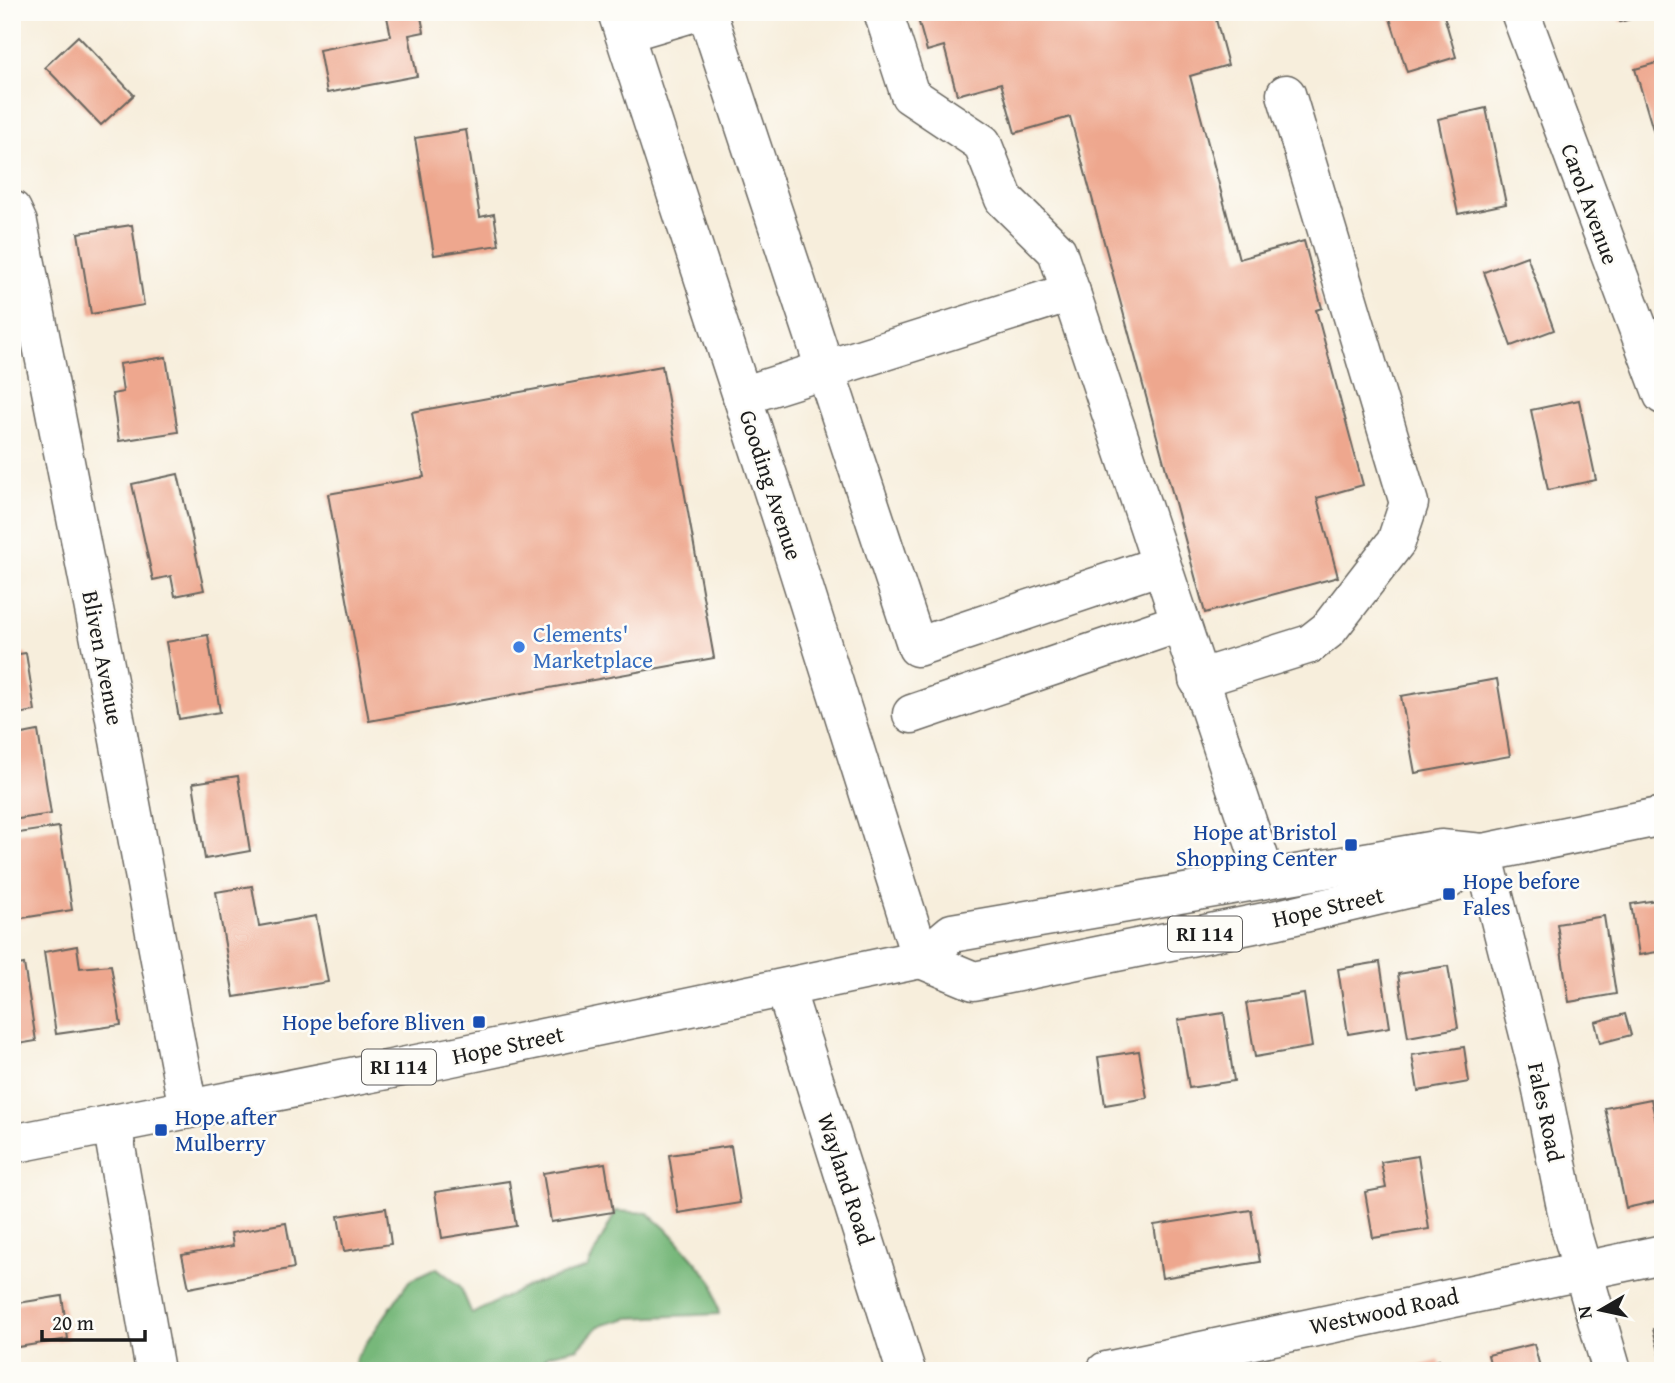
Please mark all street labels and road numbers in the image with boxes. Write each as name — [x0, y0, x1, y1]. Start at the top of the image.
street label: Carol Avenue — [1553, 139, 1628, 269]
street label: Gooding Avenue — [732, 406, 811, 564]
street label: Bliven Avenue — [74, 588, 133, 728]
street label: Hope Street — [1269, 878, 1387, 935]
road number: RI 114 — [1168, 916, 1242, 951]
street label: Hope Street — [449, 1017, 567, 1072]
road number: RI 114 — [362, 1050, 436, 1084]
street label: Fales Road — [1520, 1059, 1573, 1165]
street label: Wayland Road — [810, 1109, 884, 1250]
street label: Westwood Road — [1306, 1278, 1462, 1342]

